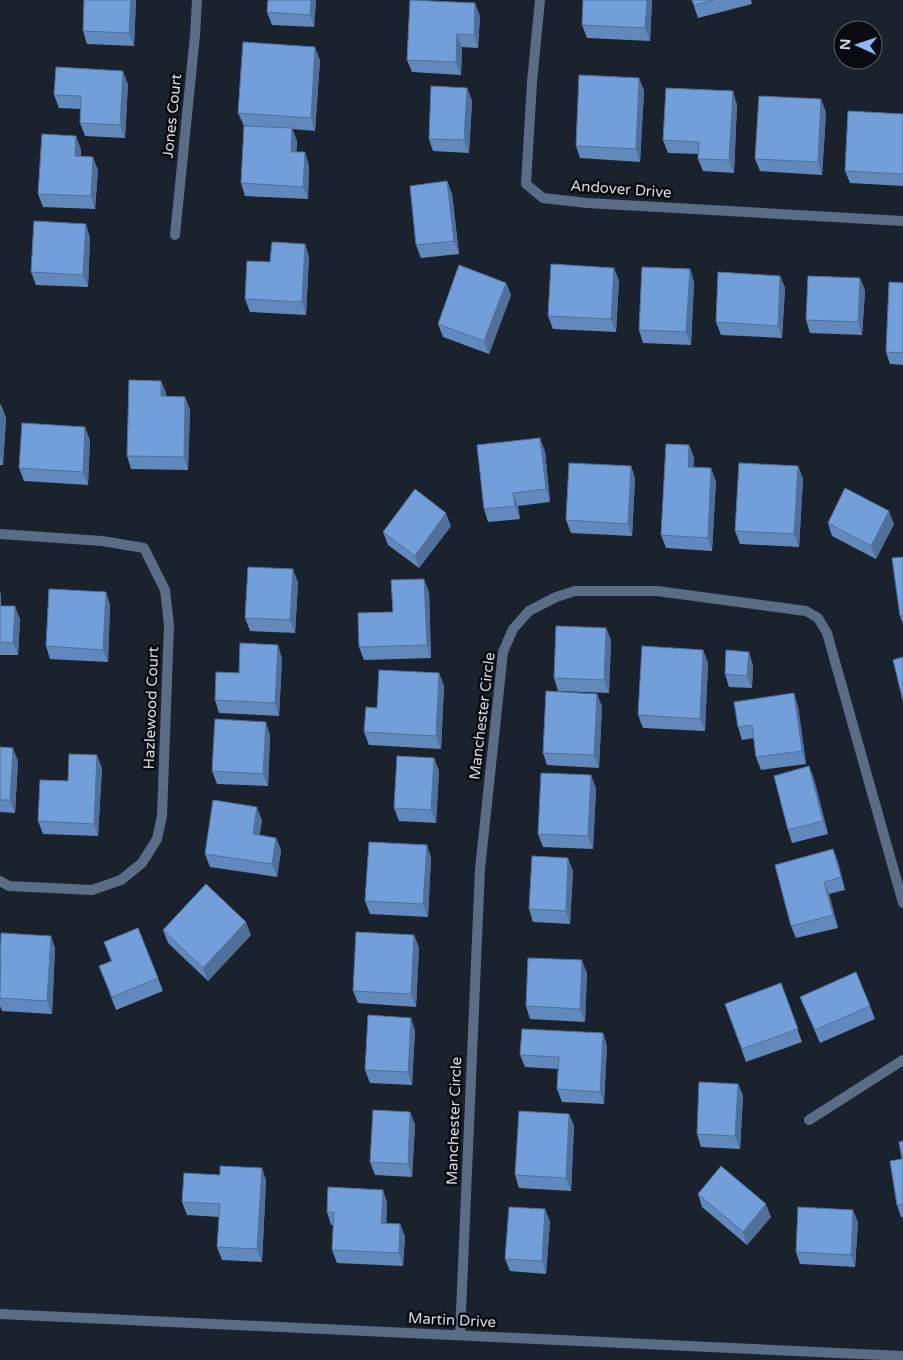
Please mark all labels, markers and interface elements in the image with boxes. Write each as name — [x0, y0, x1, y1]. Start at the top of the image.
north arrow — [833, 20, 883, 70]
text: N — [837, 38, 854, 50]
street label: Jones Court — [159, 73, 185, 159]
street label: Andover Drive — [570, 176, 672, 202]
street label: Hazlewood Court — [140, 646, 162, 770]
street label: Manchester Circle — [465, 651, 499, 781]
street label: Manchester Circle — [443, 1056, 465, 1186]
street label: Martin Drive — [408, 1309, 496, 1331]

